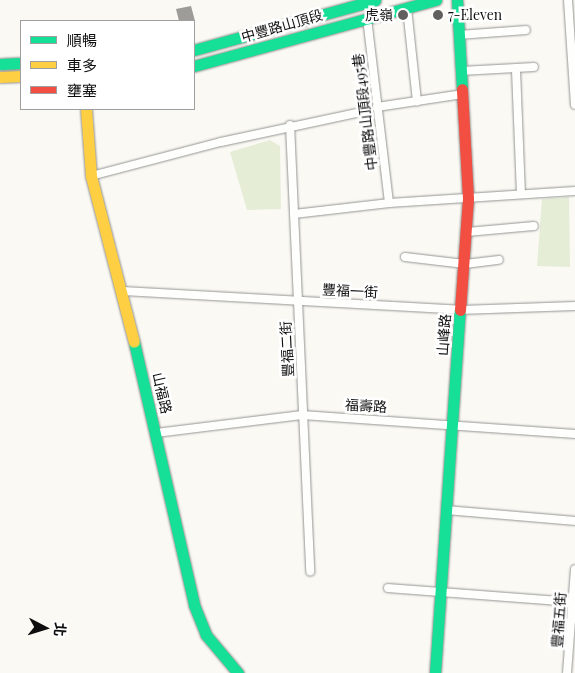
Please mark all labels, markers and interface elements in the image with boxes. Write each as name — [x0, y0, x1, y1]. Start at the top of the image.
street label: 中豐路山頂段 — [239, 6, 325, 46]
place label: 虎嶺 — [365, 7, 393, 23]
place label: 7-Eleven — [448, 7, 502, 23]
marker: 虎嶺 — [397, 9, 409, 21]
marker: 7-Eleven — [432, 9, 444, 21]
legend — [20, 20, 195, 110]
text: 順暢 — [67, 30, 97, 50]
street label: 中豐路山頂段495巷 — [349, 52, 381, 172]
text: 車多 — [67, 55, 97, 75]
text: 壅塞 — [67, 80, 97, 100]
street label: 豐福一街 — [322, 281, 378, 301]
street label: 山峰路 — [434, 313, 454, 357]
street label: 豐福二街 — [277, 321, 297, 377]
street label: 山福路 — [149, 371, 175, 415]
street label: 福壽路 — [345, 397, 387, 415]
street label: 豐福五街 — [549, 591, 569, 649]
north arrow — [20, 603, 70, 653]
text: 北 — [50, 622, 71, 637]

